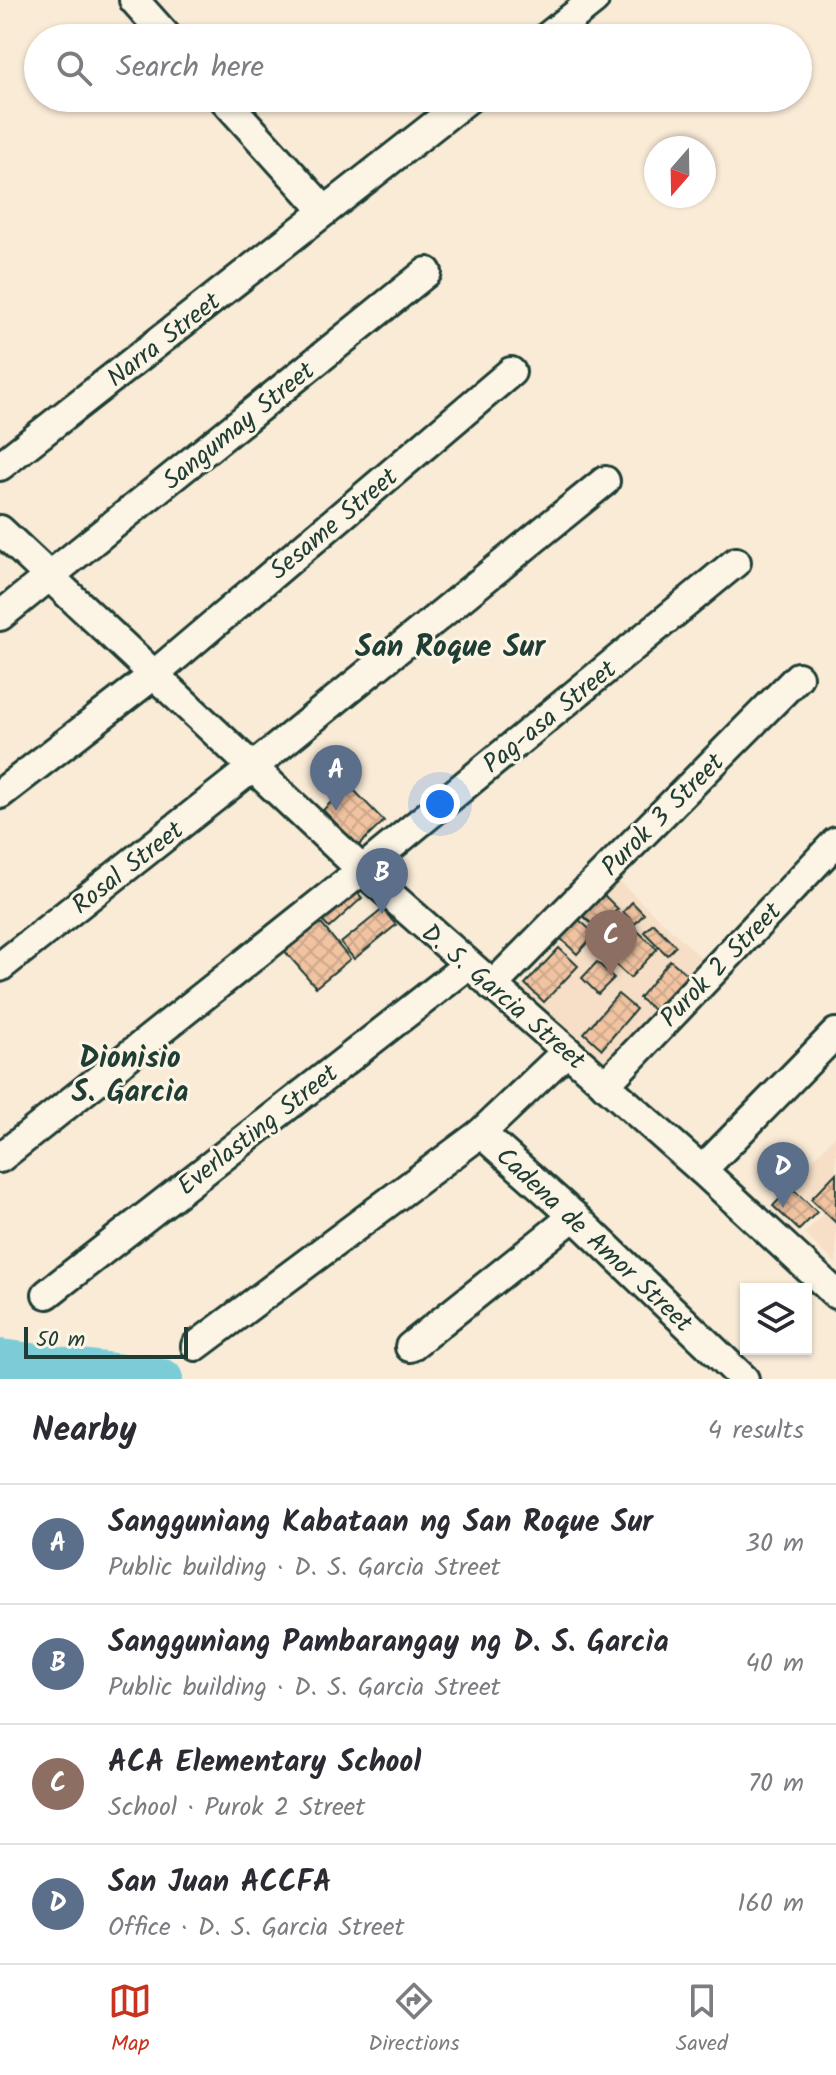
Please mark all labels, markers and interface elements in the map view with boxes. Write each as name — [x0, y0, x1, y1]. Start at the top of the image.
search box — [24, 24, 812, 112]
text: Search here — [116, 44, 264, 92]
icon: search — [52, 46, 96, 90]
north arrow — [644, 136, 716, 208]
street label: Narra Street — [98, 282, 231, 399]
street label: Sangumay Street — [154, 351, 326, 501]
street label: Sesame Street — [260, 457, 409, 591]
district label: San Roque Sur — [355, 624, 546, 672]
street label: Pag-asa Street — [474, 650, 627, 785]
street label: Purok 3 Street — [592, 743, 736, 887]
pin: A — [310, 745, 362, 811]
your location — [420, 784, 460, 824]
street label: Rosal Street — [63, 811, 194, 926]
pin: B — [356, 848, 408, 914]
street label: Purok 2 Street — [650, 892, 793, 1038]
pin: C — [585, 910, 637, 976]
street label: D. S. Garcia Street — [411, 914, 595, 1082]
district label: Dionisio S. Garcia — [71, 1035, 189, 1117]
street label: Everlasting Street — [168, 1053, 349, 1207]
street label: Cadena de Amor Street — [485, 1137, 703, 1344]
pin: D — [757, 1142, 809, 1208]
map controls — [740, 1283, 812, 1355]
button: layers — [740, 1283, 812, 1355]
scale bar — [24, 1323, 188, 1359]
text: 50 m — [36, 1323, 85, 1358]
text: Nearby — [32, 1404, 137, 1458]
text: 4 results — [708, 1410, 804, 1452]
text: Sangguniang Kabataan ng San Roque Sur — [108, 1499, 653, 1547]
text: A — [50, 1523, 66, 1565]
text: 30 m — [745, 1523, 804, 1565]
text: Public building · D. S. Garcia Street — [108, 1547, 501, 1589]
text: Sangguniang Pambarangay ng D. S. Garcia — [108, 1619, 669, 1667]
text: B — [50, 1643, 66, 1685]
text: 40 m — [746, 1643, 804, 1685]
text: Public building · D. S. Garcia Street — [108, 1667, 501, 1709]
text: ACA Elementary School — [108, 1739, 421, 1787]
text: C — [50, 1763, 66, 1805]
text: 70 m — [748, 1763, 804, 1805]
text: School · Purok 2 Street — [108, 1787, 365, 1829]
text: San Juan ACCFA — [108, 1859, 332, 1907]
text: D — [49, 1883, 67, 1925]
text: 160 m — [737, 1883, 804, 1925]
text: Office · D. S. Garcia Street — [108, 1907, 404, 1949]
tab: Map — [108, 1979, 152, 2062]
tab: Directions — [368, 1979, 460, 2062]
tab: Saved — [676, 1979, 728, 2062]

